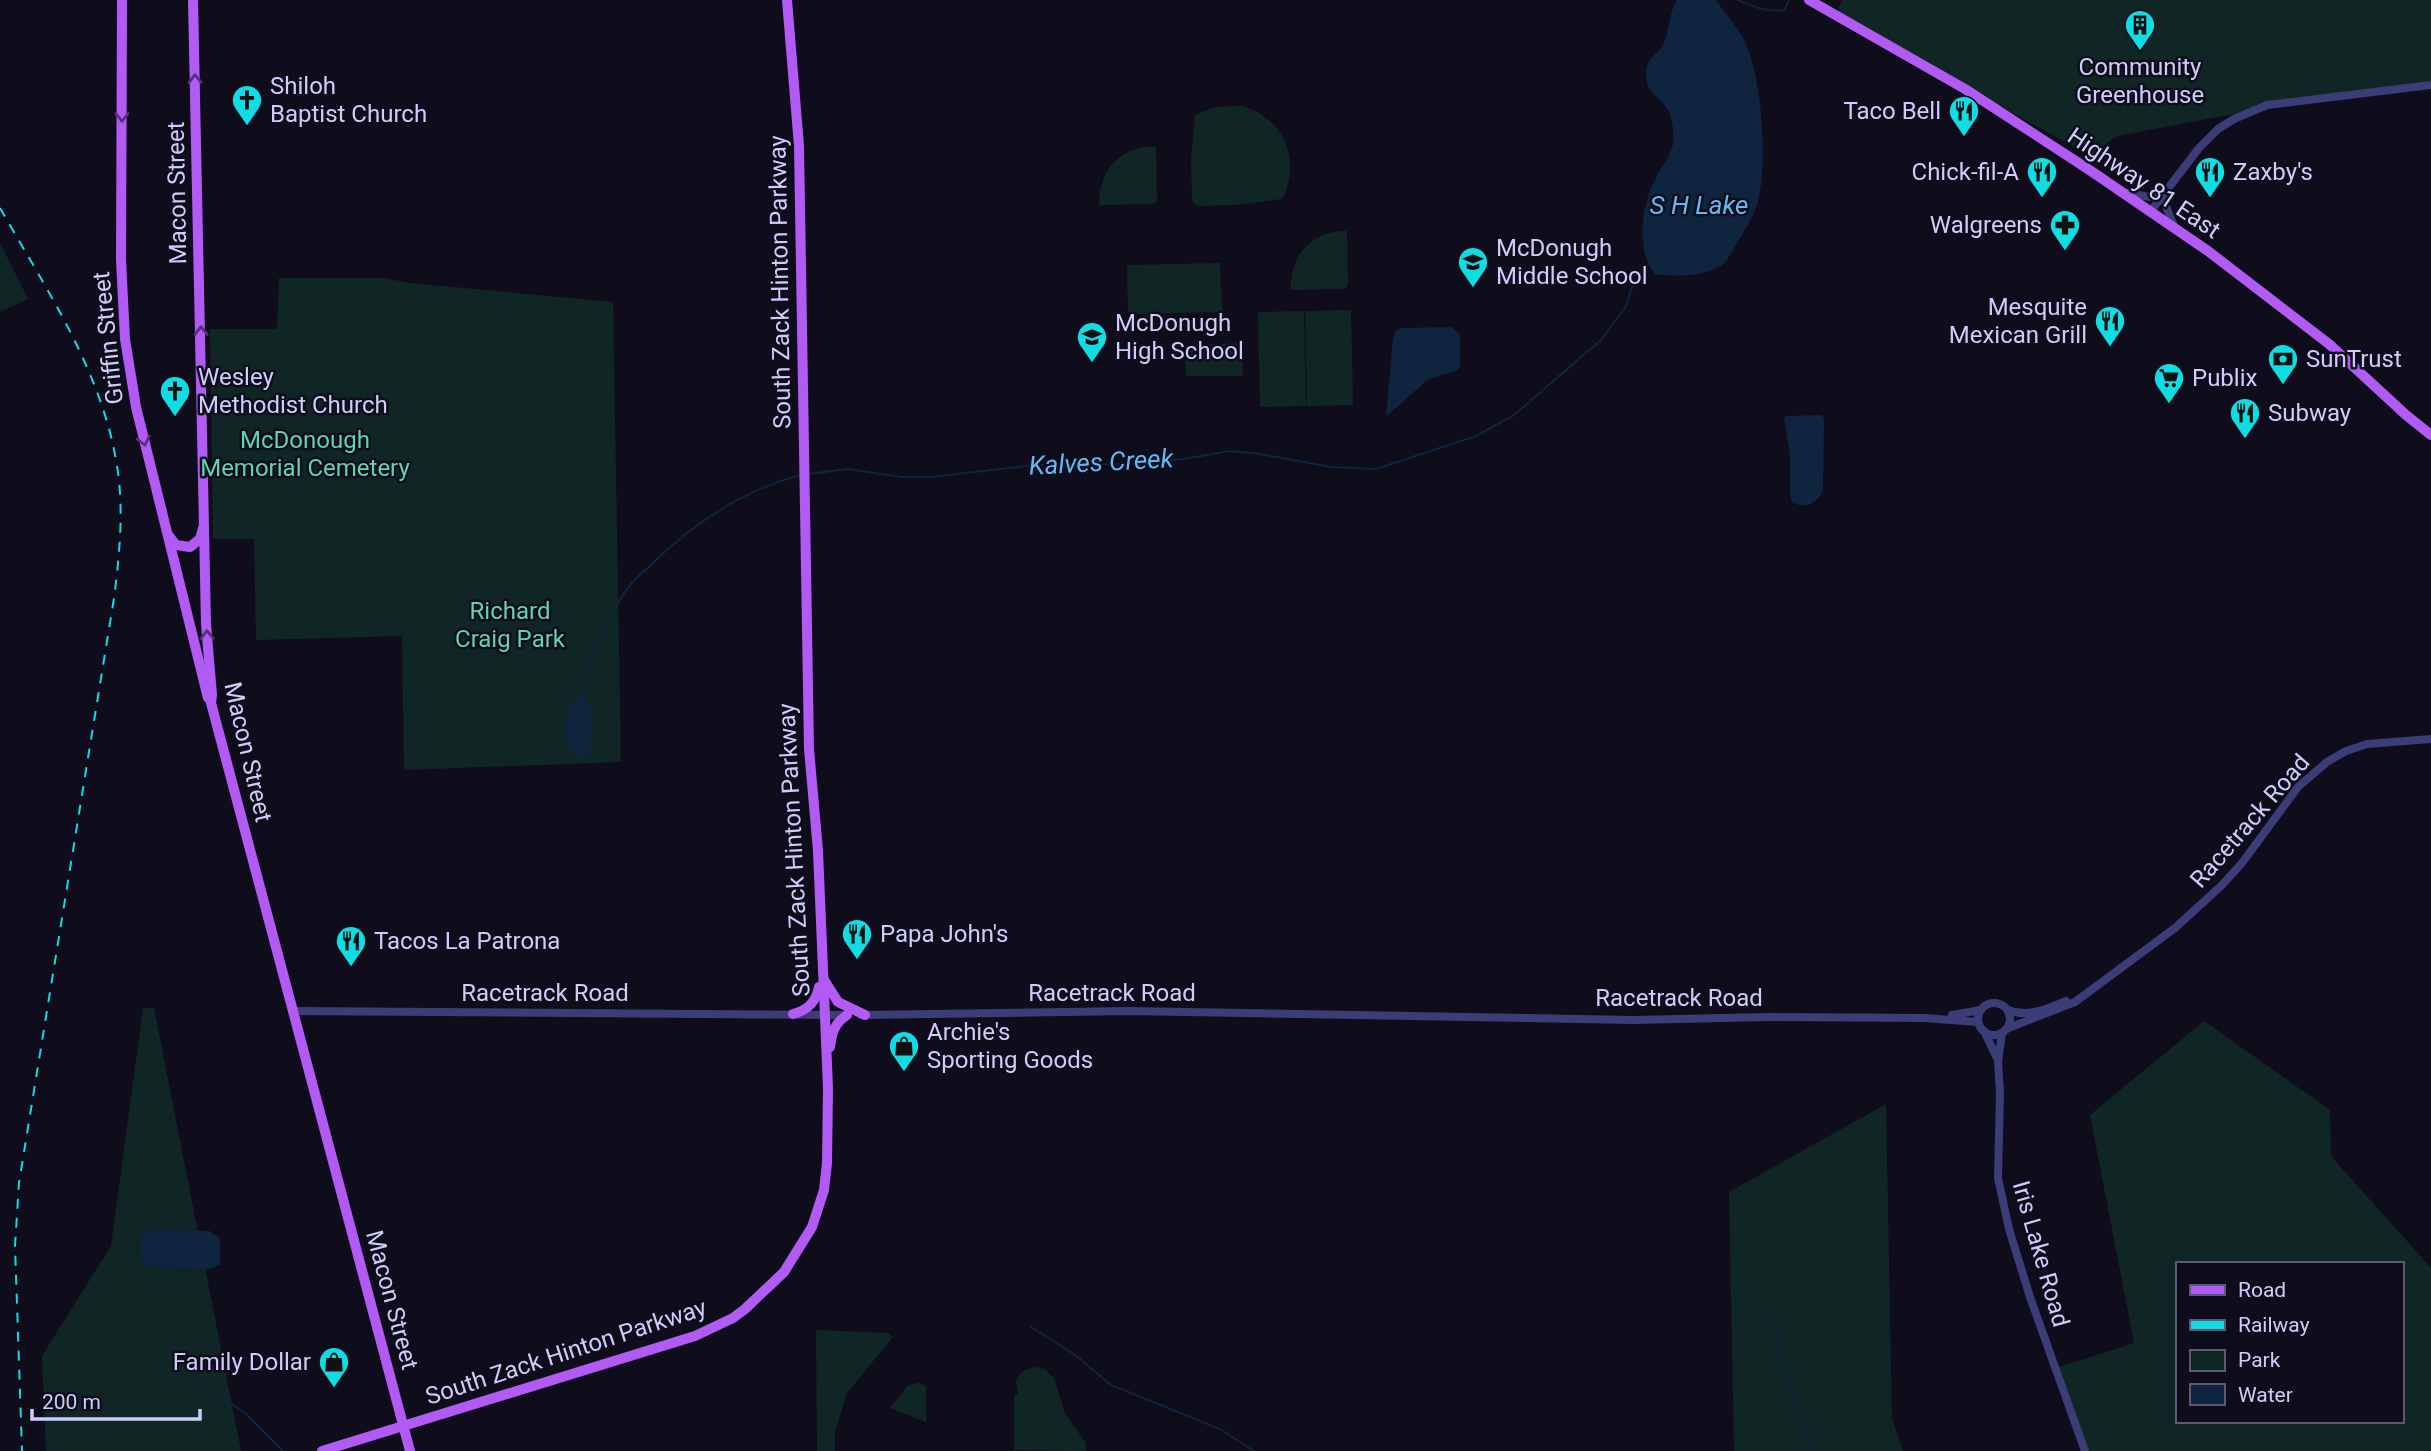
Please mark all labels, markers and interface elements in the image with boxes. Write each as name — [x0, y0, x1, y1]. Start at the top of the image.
building icon: Community Greenhouse — [2123, 8, 2157, 52]
place label: Community Greenhouse — [2076, 53, 2204, 109]
place label: Shiloh Baptist Church — [270, 72, 427, 128]
one-way arrow — [188, 74, 203, 85]
church icon: Shiloh Baptist Church — [230, 83, 264, 127]
restaurant icon: Taco Bell — [1947, 94, 1981, 138]
place label: Taco Bell — [1843, 97, 1941, 125]
one-way arrow — [114, 112, 130, 123]
street label: Macon Street — [162, 121, 192, 265]
street label: Highway 81 East — [2062, 122, 2226, 244]
street label: South Zack Hinton Parkway — [763, 134, 797, 429]
restaurant icon: Chick-fil-A — [2025, 155, 2059, 199]
restaurant icon: Zaxby's — [2193, 155, 2227, 199]
place label: Chick-fil-A — [1912, 158, 2019, 186]
place label: Zaxby's — [2233, 158, 2313, 186]
water label: S H Lake — [1650, 190, 1748, 220]
pharmacy icon: Walgreens — [2048, 208, 2082, 252]
place label: Walgreens — [1930, 211, 2042, 239]
place label: McDonugh Middle School — [1496, 234, 1648, 290]
school or university icon: McDonugh Middle School — [1456, 245, 1490, 289]
street label: Griffin Street — [87, 270, 129, 406]
place label: Mesquite Mexican Grill — [1949, 293, 2087, 349]
restaurant icon: Mesquite Mexican Grill — [2093, 304, 2127, 348]
place label: McDonugh High School — [1115, 309, 1244, 365]
school or university icon: McDonugh High School — [1075, 320, 1109, 364]
one-way arrow — [193, 325, 209, 336]
bank icon: SunTrust — [2266, 342, 2300, 386]
place label: SunTrust — [2306, 345, 2402, 373]
supermarket icon: Publix — [2152, 361, 2186, 405]
place label: Wesley Methodist Church — [198, 363, 388, 419]
place label: Publix — [2192, 364, 2258, 392]
church icon: Wesley Methodist Church — [158, 374, 192, 418]
restaurant icon: Subway — [2228, 396, 2262, 440]
place label: Subway — [2268, 399, 2352, 427]
park label: McDonough Memorial Cemetery — [200, 426, 410, 482]
one-way arrow — [136, 435, 150, 447]
water label: Kalves Creek — [1028, 443, 1175, 481]
park label: Richard Craig Park — [455, 597, 566, 653]
one-way arrow — [199, 629, 214, 640]
street label: Macon Street — [218, 679, 278, 825]
street label: South Zack Hinton Parkway — [772, 702, 816, 997]
street label: Racetrack Road — [2185, 749, 2315, 893]
restaurant icon: Papa John's — [840, 917, 874, 961]
place label: Papa John's — [880, 920, 1008, 948]
restaurant icon: Tacos La Patrona — [334, 924, 368, 968]
place label: Tacos La Patrona — [374, 927, 560, 955]
street label: Racetrack Road — [461, 979, 629, 1007]
street label: Racetrack Road — [1028, 979, 1196, 1007]
street label: Racetrack Road — [1595, 984, 1763, 1012]
place label: Archie's Sporting Goods — [927, 1018, 1093, 1074]
shop icon: Archie's Sporting Goods — [887, 1029, 921, 1073]
street label: Iris Lake Road — [2007, 1178, 2075, 1330]
street label: Macon Street — [360, 1227, 424, 1373]
legend — [2176, 1262, 2403, 1423]
text: Road — [2238, 1278, 2286, 1302]
street label: South Zack Hinton Parkway — [422, 1293, 711, 1411]
text: Railway — [2238, 1313, 2310, 1337]
shop icon: Family Dollar — [317, 1345, 351, 1389]
place label: Family Dollar — [173, 1348, 311, 1376]
text: Park — [2238, 1348, 2281, 1372]
scale bar — [32, 1378, 200, 1422]
text: Water — [2238, 1383, 2293, 1407]
text: 200 m — [42, 1390, 101, 1414]

